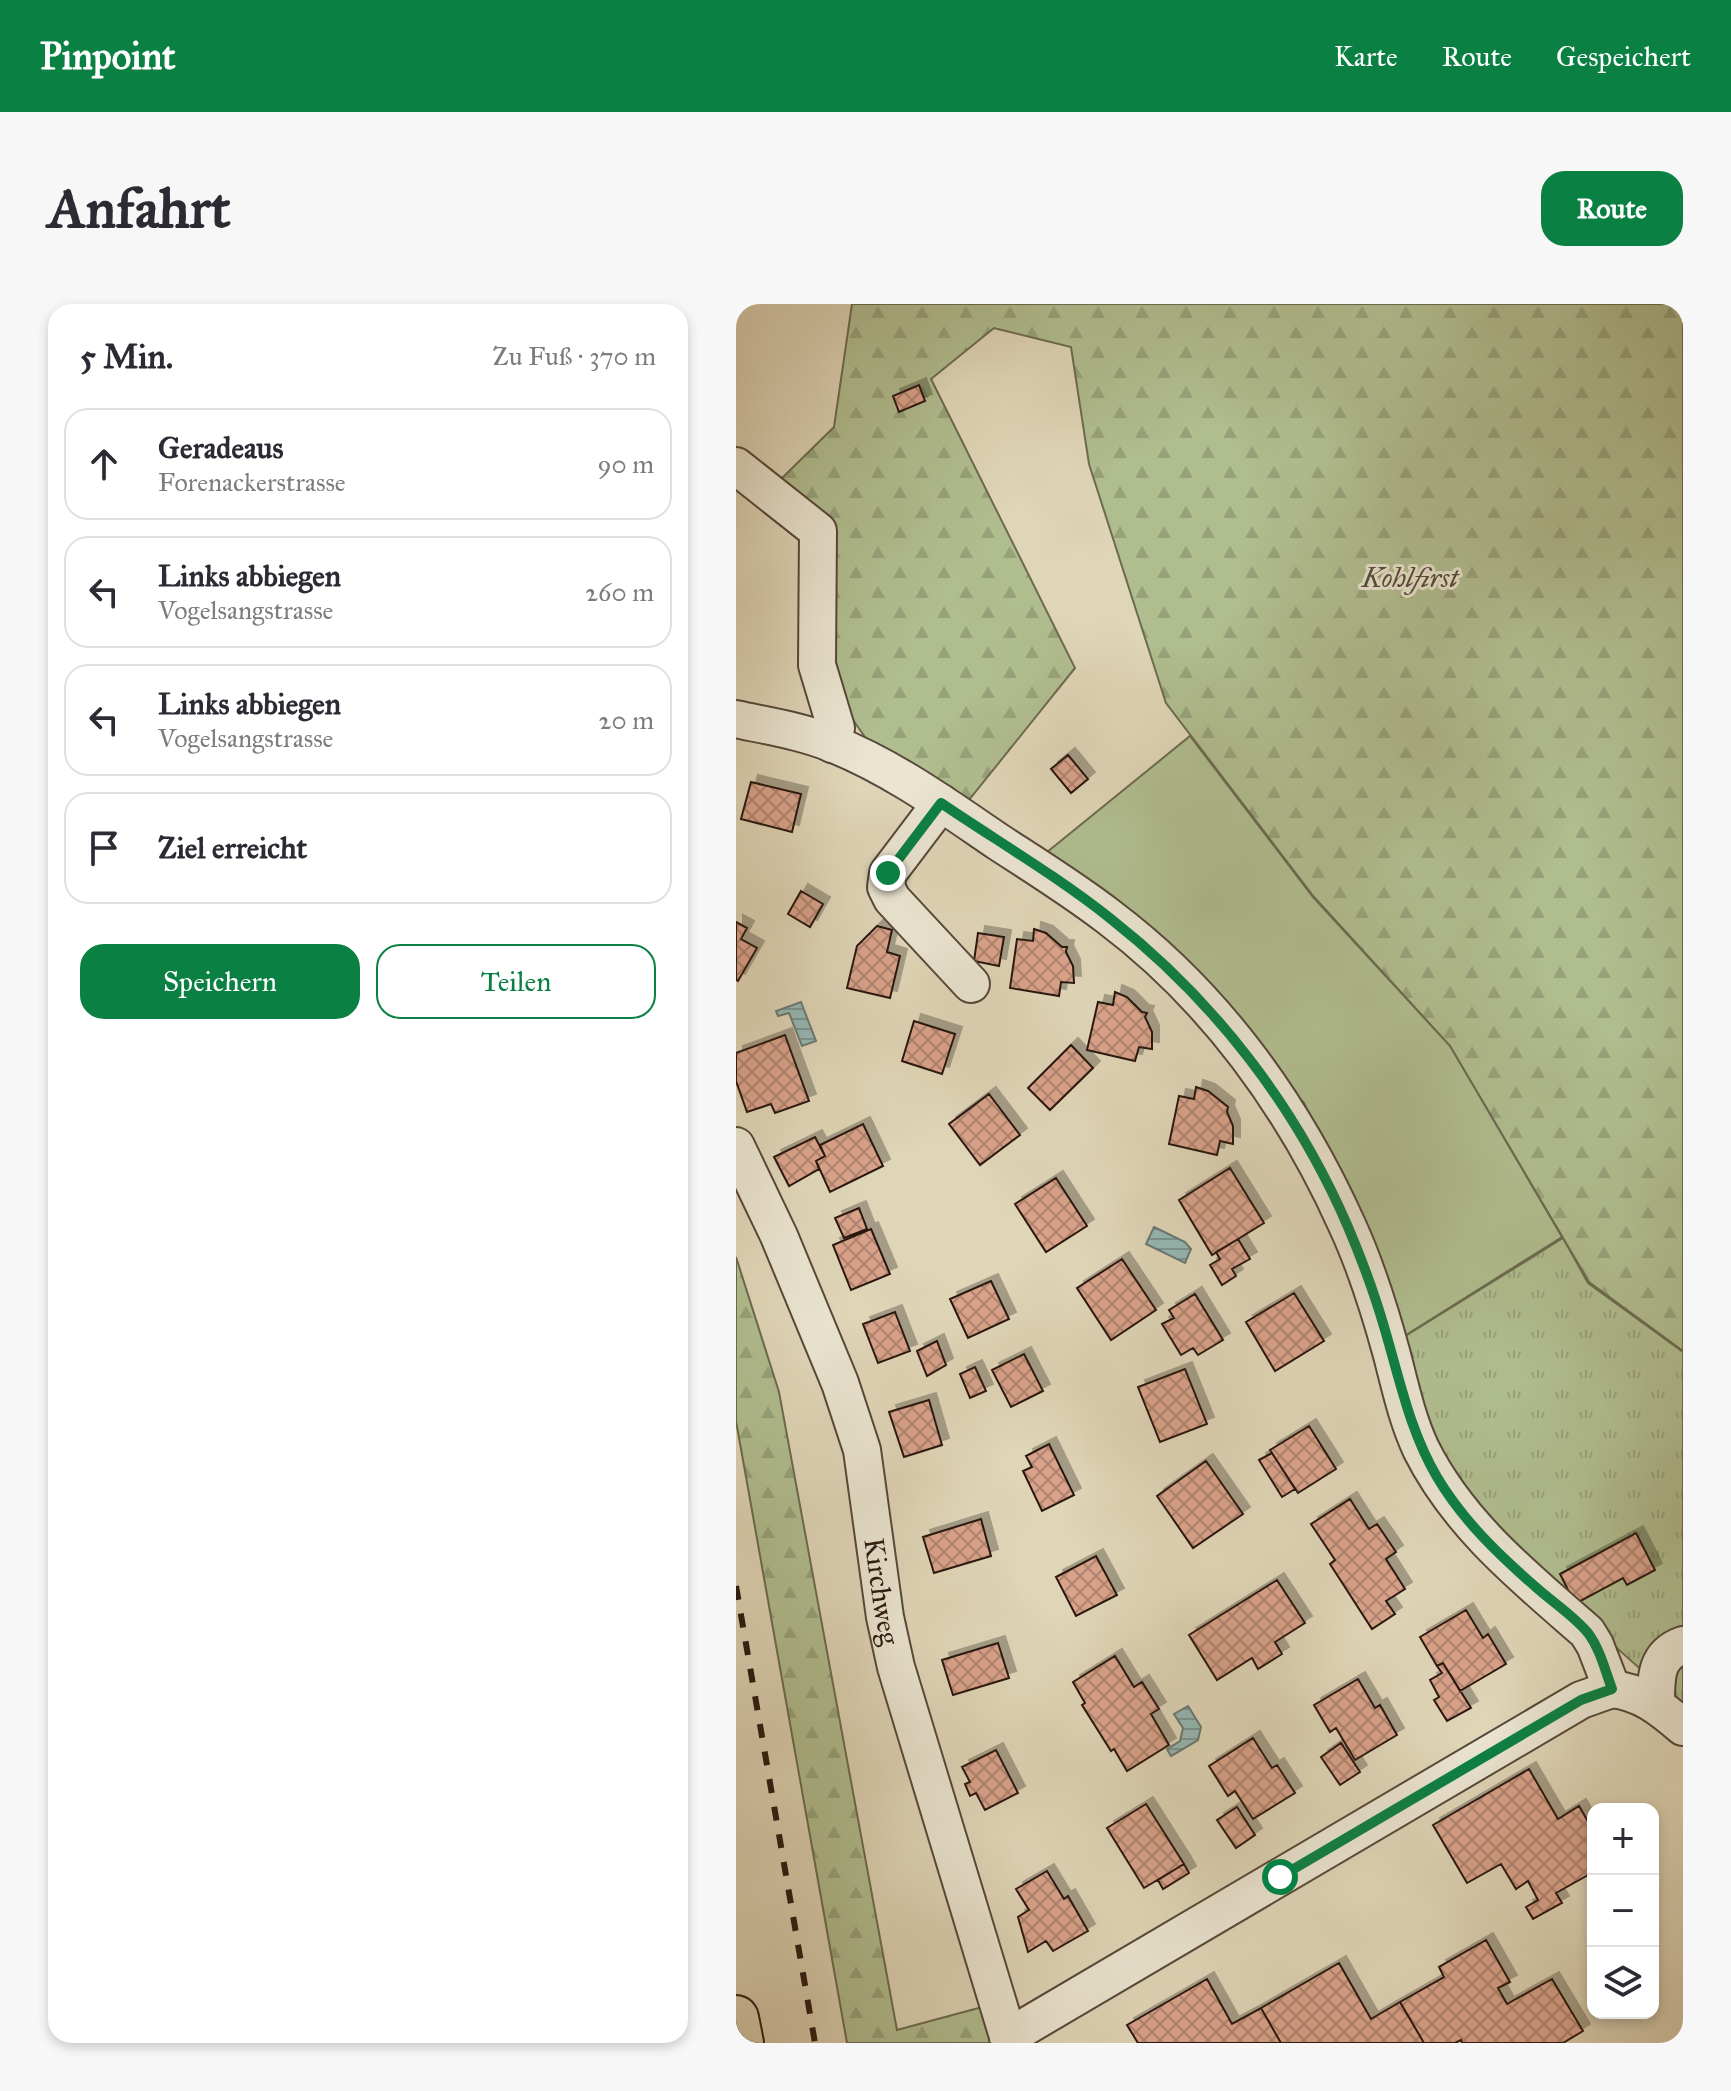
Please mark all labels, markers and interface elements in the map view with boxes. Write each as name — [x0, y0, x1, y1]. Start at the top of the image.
text: Pinpoint — [40, 33, 176, 79]
text: Karte — [1334, 39, 1398, 74]
text: Route — [1442, 39, 1512, 74]
text: Gespeichert — [1556, 39, 1691, 74]
button: Route — [1541, 171, 1683, 246]
text: Anfahrt — [48, 174, 231, 242]
text: 5 Min. — [80, 336, 173, 377]
text: Zu Fuß · 370 m — [493, 340, 656, 372]
text: Geradeaus — [158, 430, 284, 466]
icon: ahead — [82, 442, 126, 486]
text: 90 m — [597, 448, 654, 480]
text: Forenackerstrasse — [158, 466, 346, 498]
text: Links abbiegen — [158, 558, 341, 594]
park label: Kohlfirst — [1360, 560, 1460, 595]
icon: left — [82, 570, 126, 614]
text: 260 m — [585, 576, 654, 608]
text: Vogelsangstrasse — [158, 594, 333, 626]
text: Links abbiegen — [158, 686, 341, 722]
icon: left — [82, 698, 126, 742]
text: 20 m — [599, 704, 654, 736]
text: Vogelsangstrasse — [158, 722, 333, 754]
icon: arrive — [82, 826, 126, 870]
text: Ziel erreicht — [158, 830, 307, 866]
route end — [870, 855, 906, 891]
button: Speichern — [80, 944, 360, 1019]
button: Teilen — [376, 944, 656, 1019]
street label: Kirchweg — [856, 1535, 908, 1649]
map controls — [1587, 1803, 1659, 2019]
button: + — [1587, 1803, 1659, 1875]
route start — [1262, 1859, 1298, 1895]
button: − — [1587, 1875, 1659, 1947]
button: layers — [1587, 1947, 1659, 2019]

